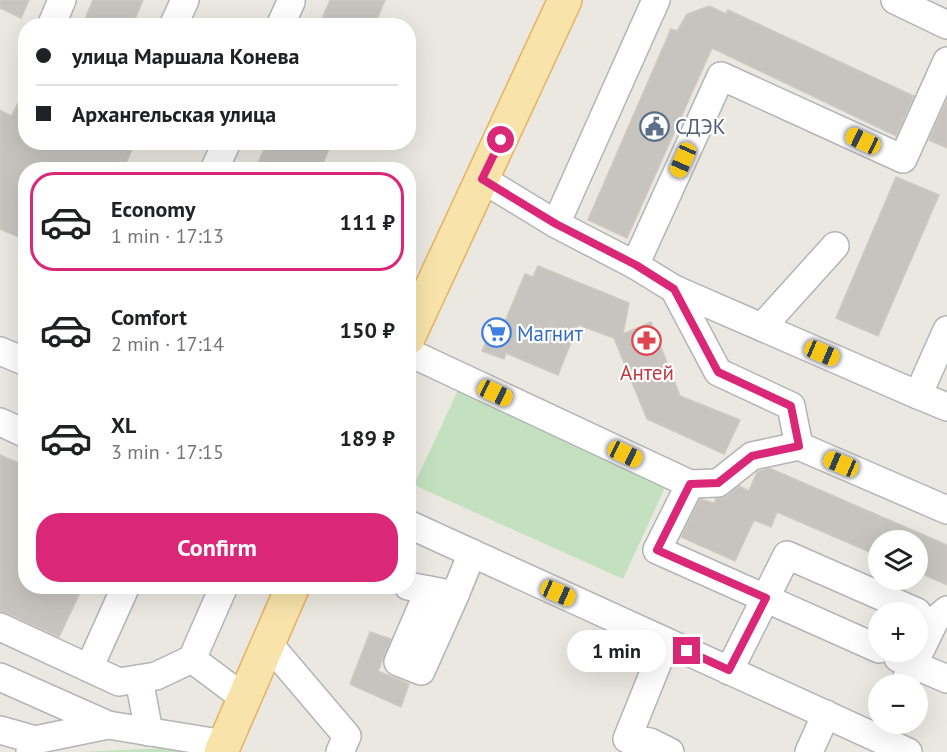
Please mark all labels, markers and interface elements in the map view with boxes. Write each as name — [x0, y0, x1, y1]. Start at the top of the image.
text: улица Маршала Конева — [72, 42, 300, 70]
text: Архангельская улица — [72, 100, 276, 128]
public building icon: СДЭК — [638, 110, 670, 142]
place label: СДЭК — [675, 113, 726, 140]
car — [843, 125, 883, 157]
route start — [487, 126, 514, 153]
car — [667, 140, 699, 180]
icon: car — [39, 195, 93, 249]
text: Economy — [111, 195, 195, 223]
text: 111 ₽ — [340, 208, 395, 236]
text: 1 min · 17:13 — [111, 223, 224, 249]
icon: car — [39, 303, 93, 357]
text: Comfort — [111, 303, 187, 331]
text: 150 ₽ — [340, 316, 395, 344]
supermarket icon: Магнит — [480, 317, 512, 349]
place label: Магнит — [517, 320, 584, 347]
pharmacy icon: Антей — [631, 325, 663, 357]
text: 2 min · 17:14 — [111, 331, 224, 357]
car — [802, 338, 842, 368]
place label: Антей — [620, 359, 674, 386]
car — [475, 377, 515, 409]
icon: car — [39, 411, 93, 465]
text: XL — [111, 411, 136, 439]
text: 189 ₽ — [340, 424, 395, 452]
car — [605, 438, 645, 470]
text: 3 min · 17:15 — [111, 439, 224, 465]
car — [821, 449, 861, 479]
button: Confirm — [36, 513, 398, 582]
map controls — [868, 530, 928, 734]
button: layers — [868, 530, 928, 590]
car — [538, 577, 578, 609]
button: + — [868, 602, 928, 662]
callout: 1 min — [567, 630, 666, 672]
route end — [673, 637, 700, 664]
text: 1 min — [592, 638, 641, 664]
button: − — [868, 674, 928, 734]

